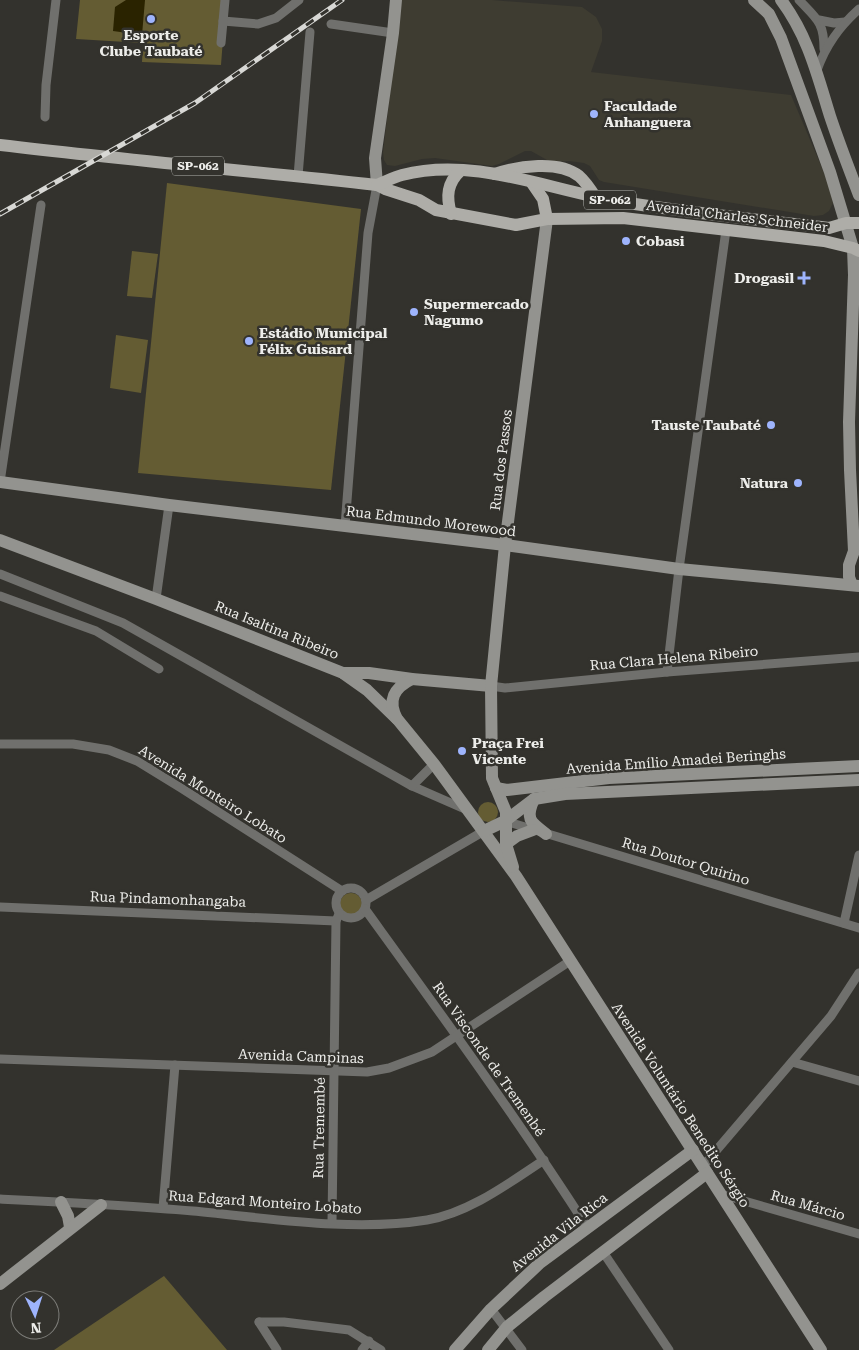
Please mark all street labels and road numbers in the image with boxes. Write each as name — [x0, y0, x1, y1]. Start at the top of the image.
road number: SP-062 — [172, 157, 224, 176]
road number: SP-062 — [584, 190, 636, 210]
street label: Avenida Charles Schneider — [645, 197, 829, 235]
street label: Rua dos Passos — [487, 408, 515, 511]
street label: Rua Edmundo Morewood — [345, 503, 517, 539]
street label: Rua Isaltina Ribeiro — [213, 598, 341, 662]
street label: Rua Clara Helena Ribeiro — [589, 643, 759, 673]
street label: Avenida Monteiro Lobato — [136, 742, 290, 846]
street label: Avenida Emílio Amadei Beringhs — [566, 745, 787, 777]
street label: Rua Doutor Quirino — [620, 834, 752, 888]
street label: Rua Pindamonhangaba — [90, 888, 247, 910]
street label: Rua Visconde de Tremenbé — [430, 979, 549, 1139]
street label: Avenida Voluntário Benedito Sérgio — [609, 1000, 753, 1210]
street label: Avenida Campinas — [238, 1046, 364, 1066]
street label: Rua Tremembé — [310, 1077, 328, 1179]
street label: Rua Edgard Monteiro Lobato — [168, 1187, 362, 1217]
street label: Rua Márcio — [769, 1187, 847, 1223]
street label: Avenida Vila Rica — [508, 1189, 611, 1275]

